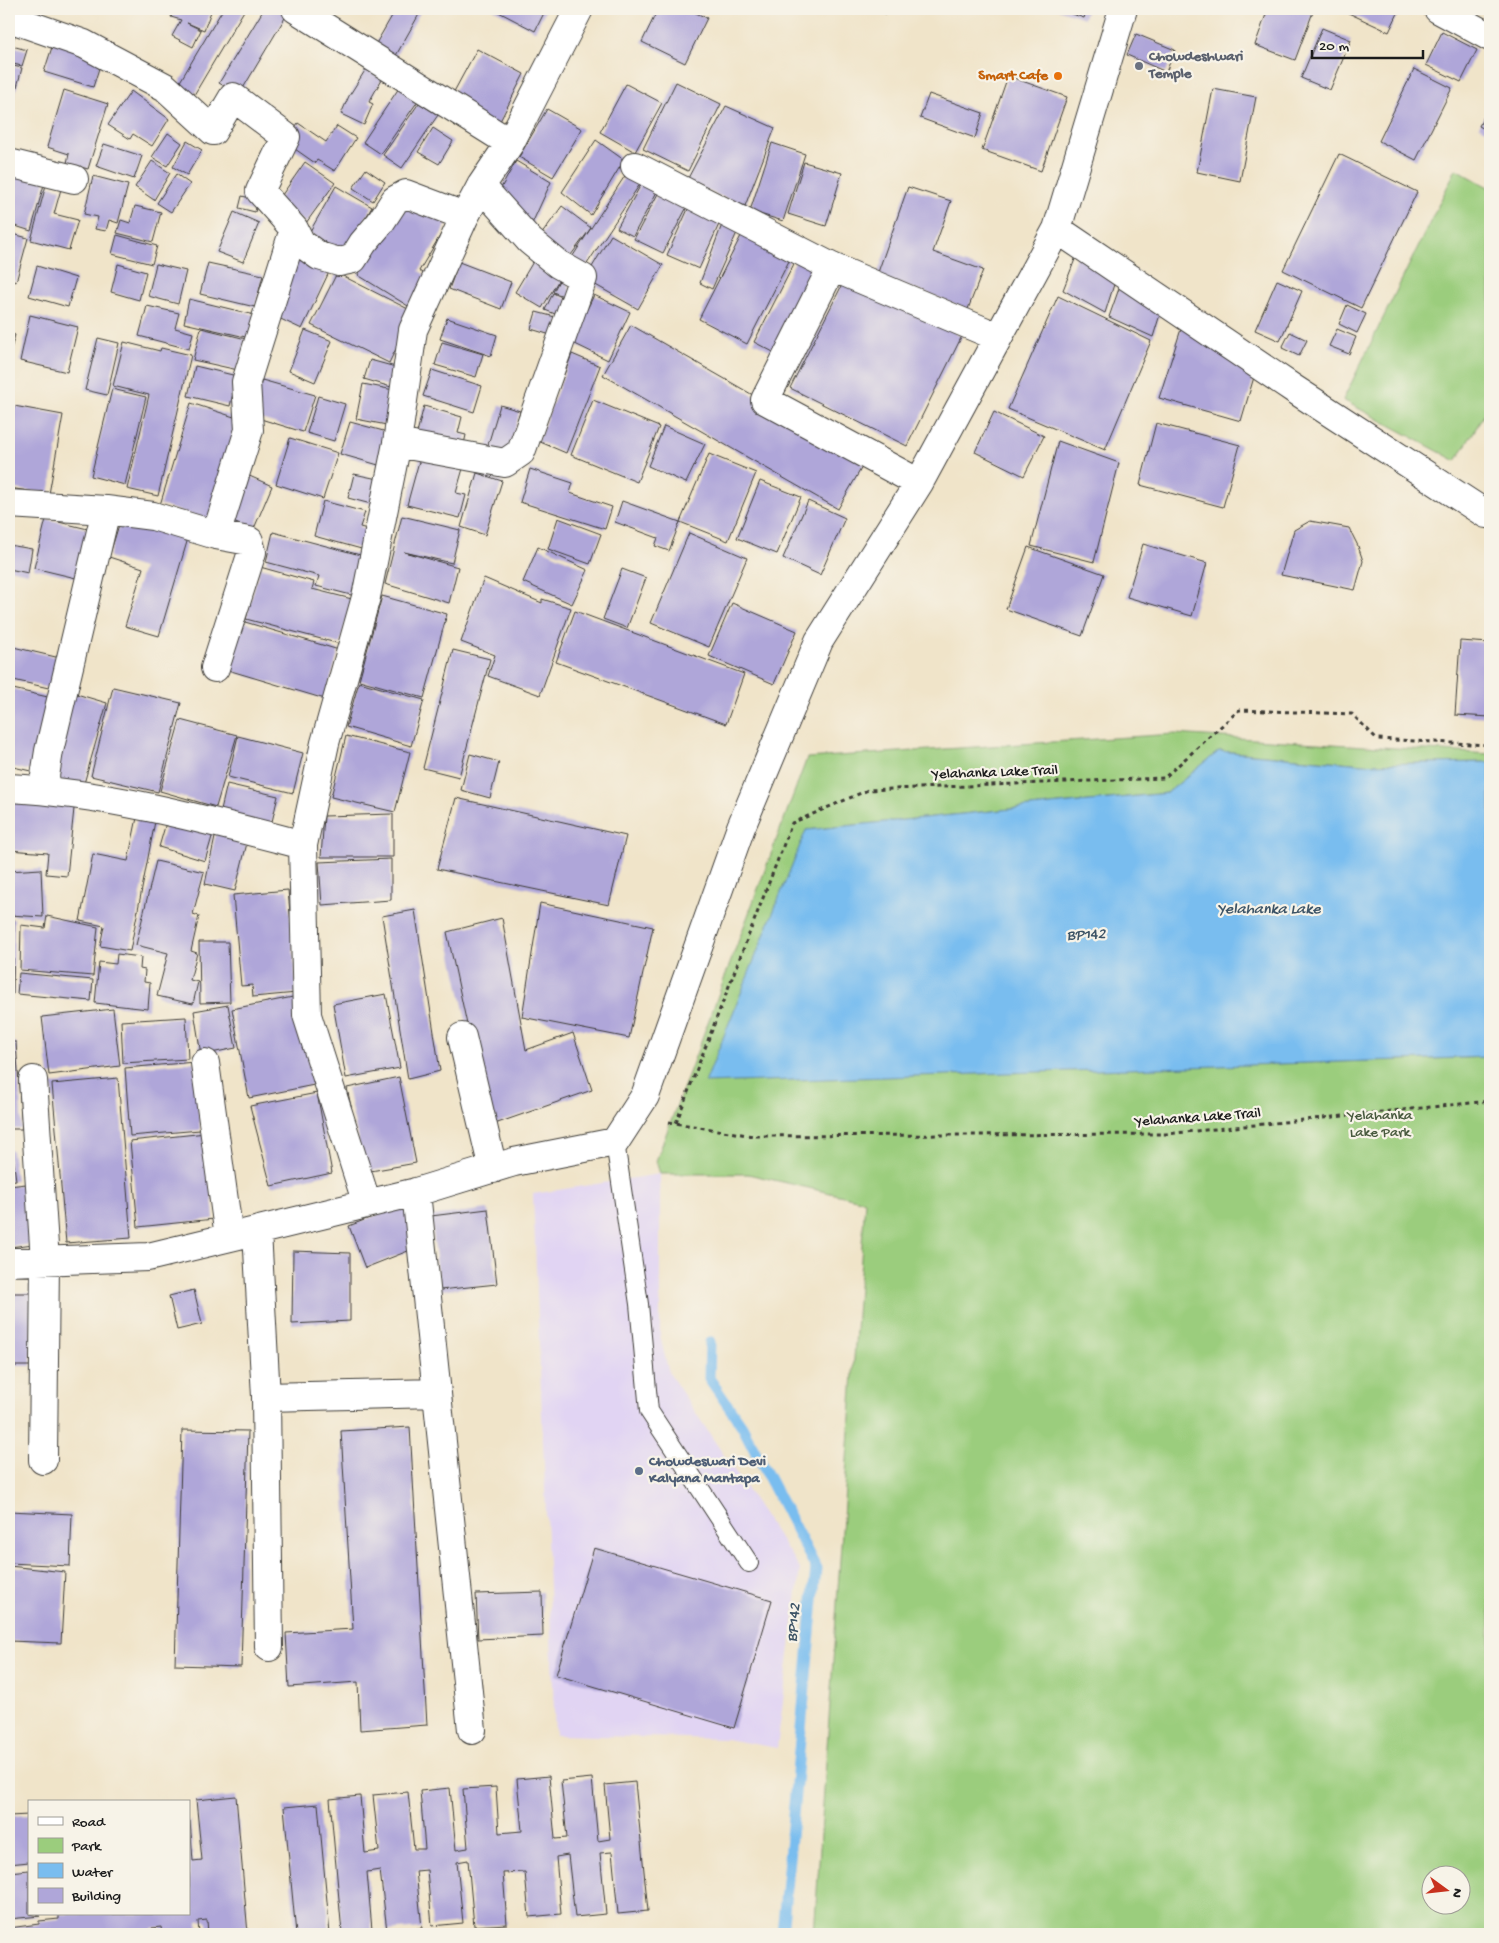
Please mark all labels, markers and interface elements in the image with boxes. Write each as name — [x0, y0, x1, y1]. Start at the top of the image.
scale bar — [1312, 28, 1423, 60]
text: 20 m — [1319, 38, 1349, 56]
place label: Chowdeshwari Temple — [1148, 48, 1243, 83]
marker: Chowdeshwari Temple — [1133, 60, 1145, 72]
place label: Smart Cafe — [978, 67, 1049, 85]
marker: Smart Cafe — [1052, 70, 1064, 82]
street label: Yelahanka Lake Trail — [930, 762, 1058, 784]
water label: Yelahanka Lake — [1217, 901, 1321, 920]
water label: BP142 — [1066, 926, 1107, 946]
street label: Yelahanka Lake Trail — [1132, 1105, 1262, 1132]
park label: Yelahanka Lake Park — [1346, 1107, 1413, 1142]
place label: Chowdeswari Devi Kalyana Mantapa — [648, 1453, 766, 1488]
marker: Chowdeswari Devi Kalyana Mantapa — [633, 1465, 645, 1477]
water label: BP142 — [784, 1602, 806, 1643]
legend — [28, 1800, 190, 1916]
text: Road — [72, 1814, 106, 1832]
text: Park — [71, 1838, 102, 1856]
text: Water — [72, 1864, 114, 1882]
north arrow — [1422, 1866, 1472, 1916]
text: N — [1447, 1886, 1466, 1899]
text: Building — [71, 1888, 121, 1906]

